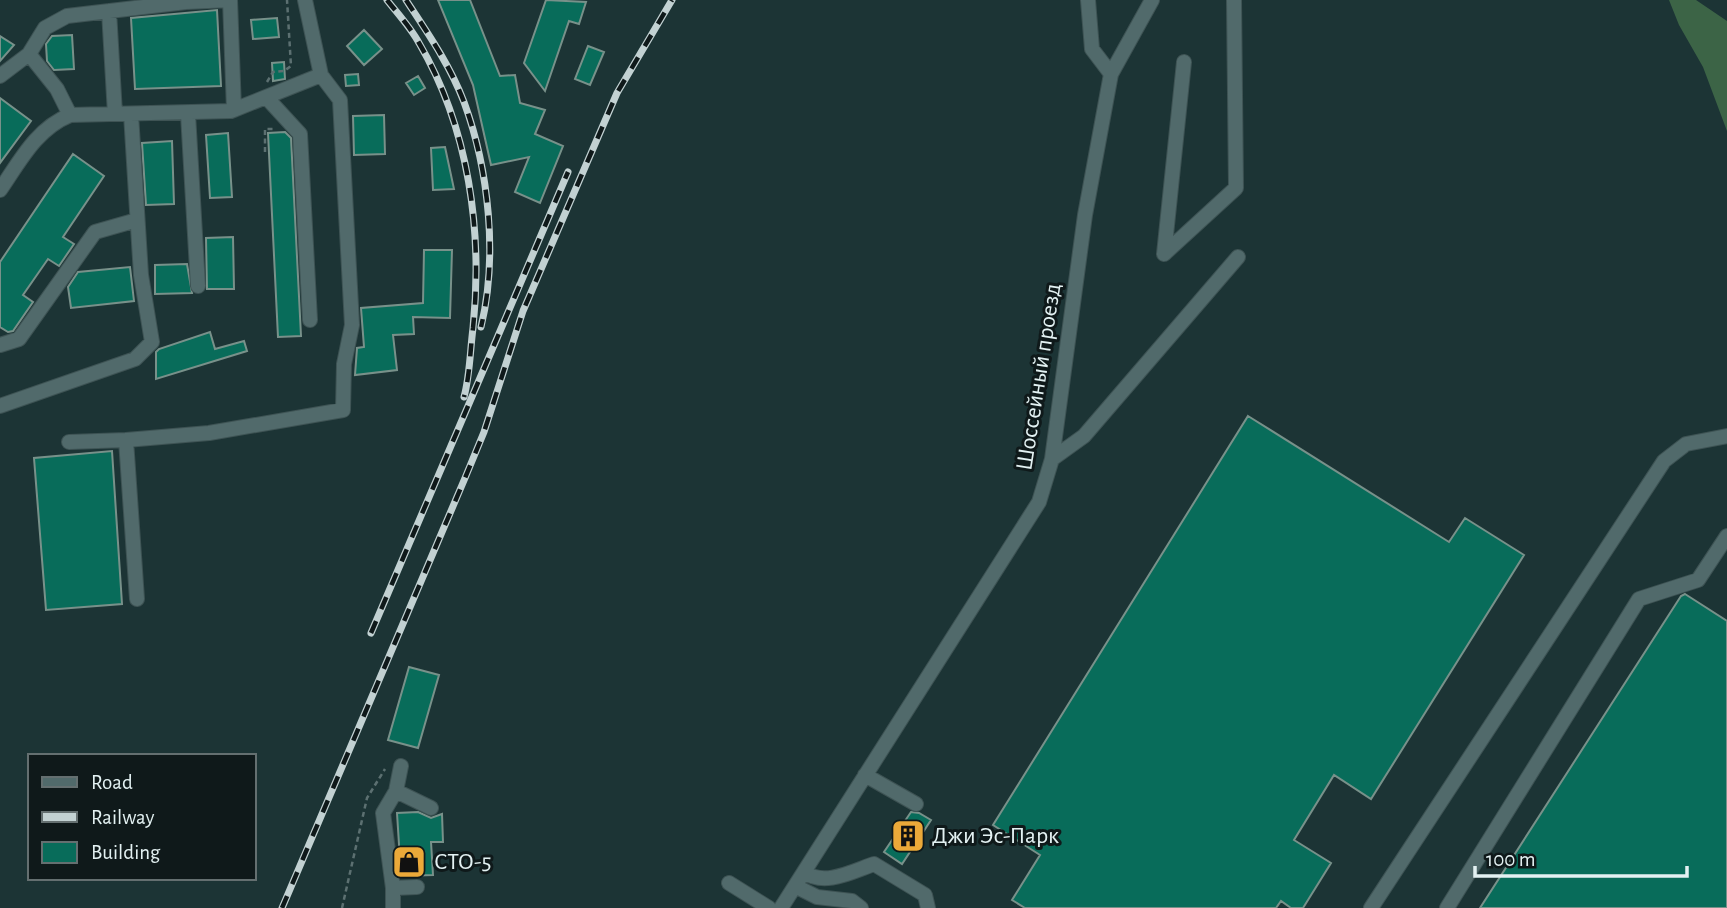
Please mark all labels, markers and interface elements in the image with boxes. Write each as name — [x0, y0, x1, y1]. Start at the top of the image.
street label: Шоссейный проезд — [1012, 282, 1066, 472]
legend — [28, 754, 256, 880]
text: Road — [91, 772, 133, 793]
text: Railway — [91, 807, 154, 828]
building icon: Джи Эс-Парк — [889, 817, 927, 855]
place label: Джи Эс-Парк — [932, 824, 1059, 848]
scale bar — [1475, 834, 1687, 878]
text: Building — [91, 842, 161, 863]
shop icon: СТО-5 — [390, 843, 428, 881]
text: 100 m — [1486, 849, 1536, 870]
place label: СТО-5 — [434, 850, 491, 874]

